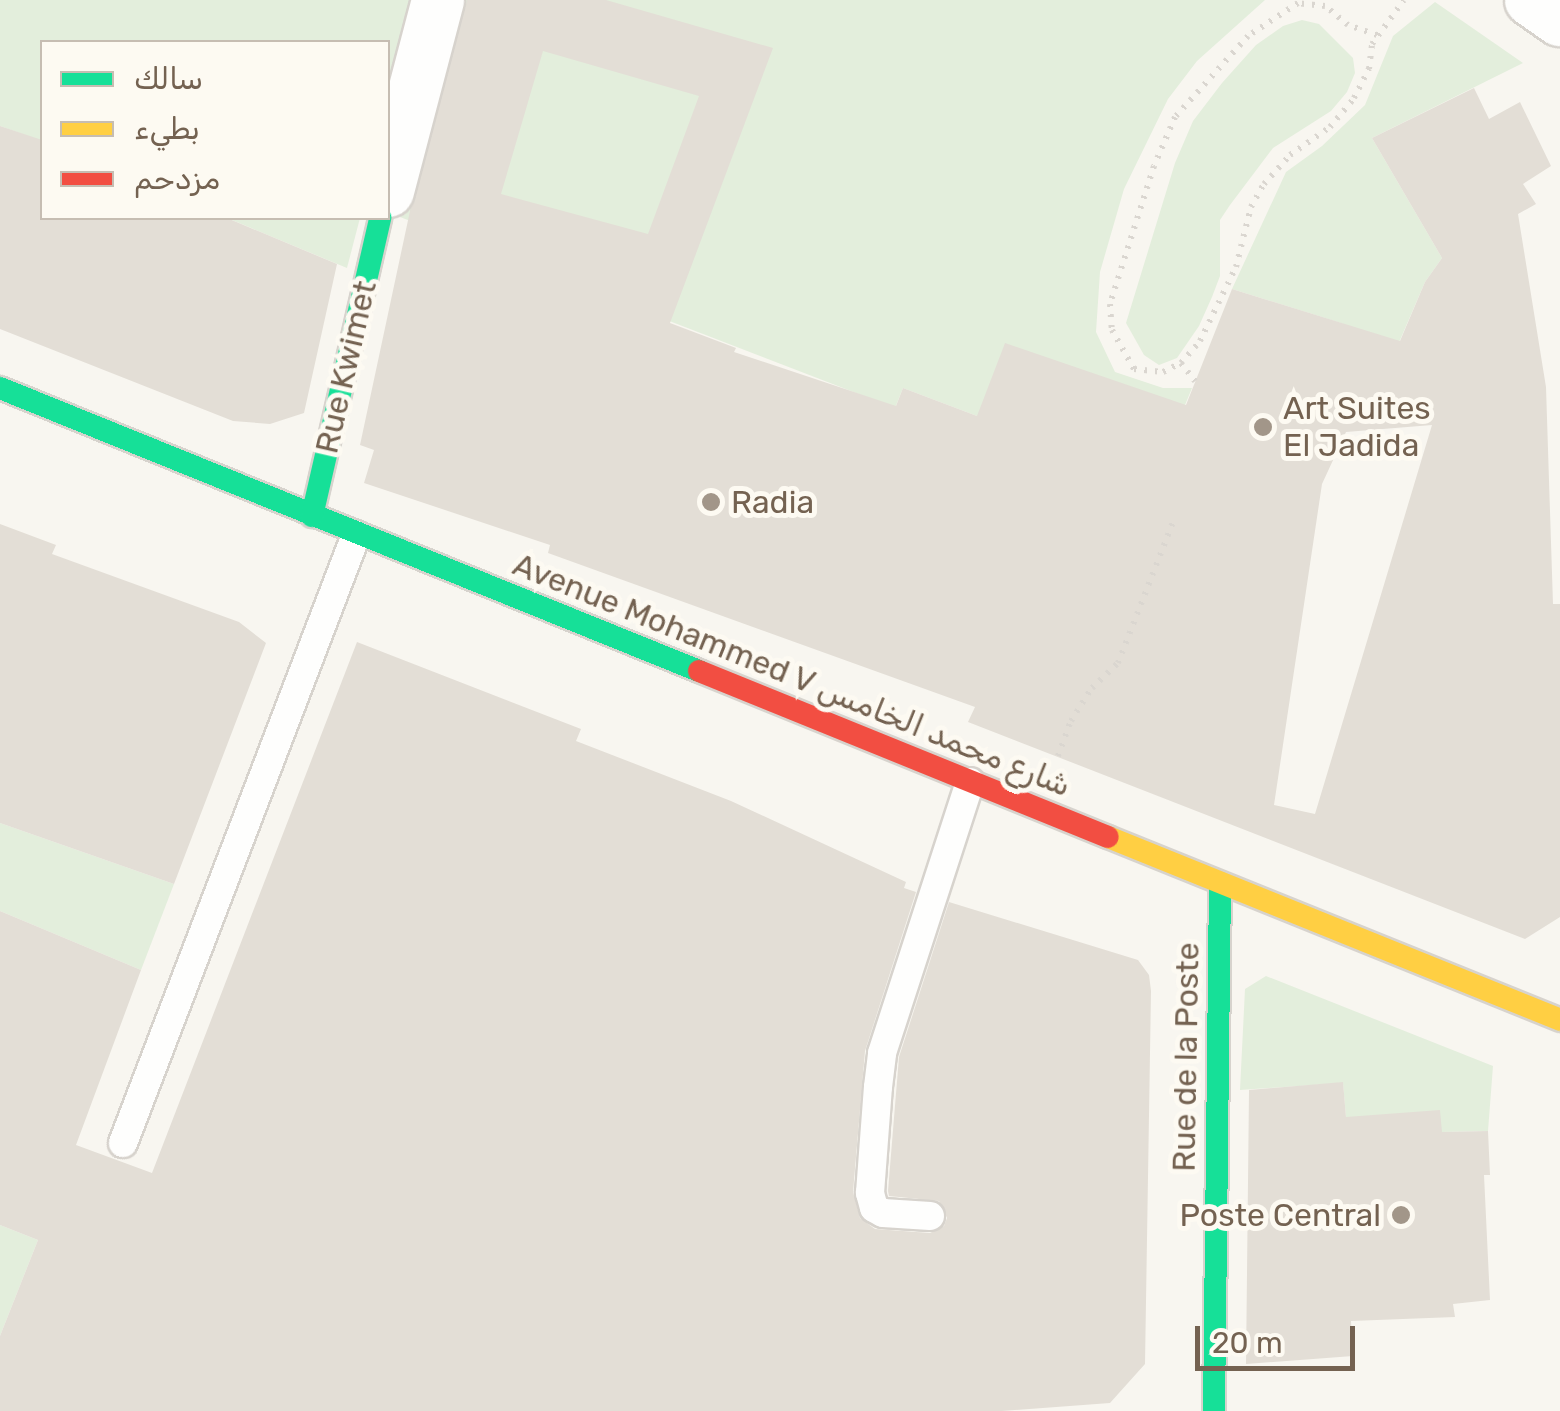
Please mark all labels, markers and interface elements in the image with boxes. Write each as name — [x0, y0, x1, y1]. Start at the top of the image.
legend — [40, 40, 390, 220]
text: سالك — [134, 61, 203, 97]
text: بطيء — [134, 111, 200, 147]
text: مزدحم — [134, 161, 220, 197]
street label: Rue Kwimet — [307, 277, 385, 457]
place label: Art Suites El Jadida — [1283, 390, 1431, 465]
marker: Art Suites El Jadida — [1252, 416, 1274, 438]
place label: Radia — [731, 483, 814, 521]
marker: Radia — [700, 491, 722, 513]
street label: Avenue Mohammed V شارع محمد الخامس — [507, 545, 1077, 805]
street label: Rue de la Poste — [1165, 942, 1207, 1172]
place label: Poste Central — [1179, 1196, 1381, 1234]
marker: Poste Central — [1390, 1204, 1412, 1226]
scale bar — [1200, 1306, 1360, 1368]
text: 20 m — [1212, 1325, 1283, 1361]

